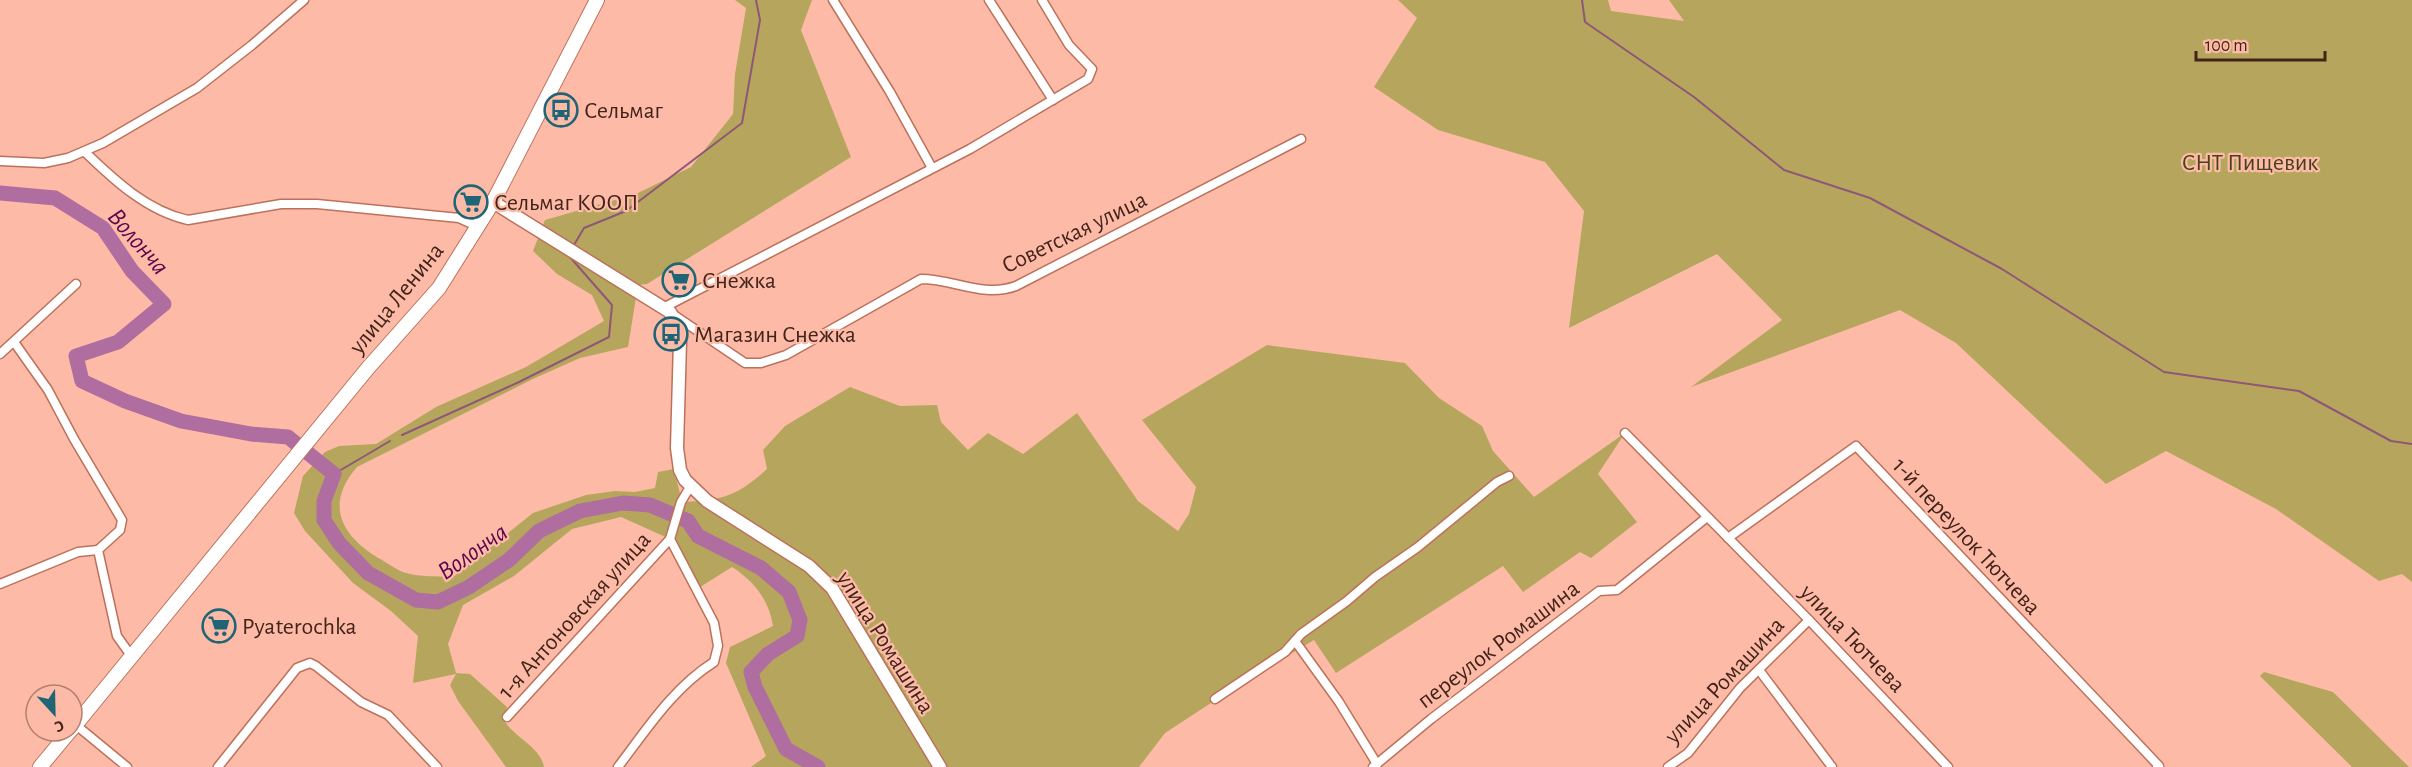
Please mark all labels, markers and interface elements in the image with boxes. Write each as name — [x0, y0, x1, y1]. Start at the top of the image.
scale bar — [2196, 24, 2325, 62]
text: 100 m — [2205, 37, 2248, 55]
bus stop icon: Сельмаг — [543, 92, 579, 128]
place label: Сельмаг — [584, 99, 663, 123]
park label: СНТ Пищевик — [2182, 151, 2318, 175]
supermarket icon: Сельмаг КООП — [453, 184, 489, 220]
street label: Советская улица — [998, 187, 1151, 278]
place label: Сельмаг КООП — [494, 191, 638, 215]
water label: Волонча — [103, 204, 174, 280]
street label: улица Ленина — [344, 239, 449, 359]
supermarket icon: Снежка — [661, 262, 697, 298]
place label: Снежка — [702, 269, 776, 293]
bus stop icon: Магазин Снежка — [653, 316, 689, 352]
place label: Магазин Снежка — [694, 323, 856, 347]
street label: 1-й переулок Тютчева — [1888, 454, 2045, 620]
water label: Волонча — [433, 519, 512, 585]
street label: 1-я Антоновская улица — [494, 528, 656, 704]
street label: улица Ромашина — [831, 566, 939, 718]
street label: переулок Ромашина — [1413, 576, 1584, 713]
street label: улица Тютчева — [1794, 579, 1909, 697]
supermarket icon: Pyaterochka — [201, 608, 237, 644]
street label: улица Ромашина — [1660, 613, 1789, 749]
place label: Pyaterochka — [242, 615, 357, 639]
north arrow — [24, 683, 84, 743]
text: С — [52, 717, 66, 735]

